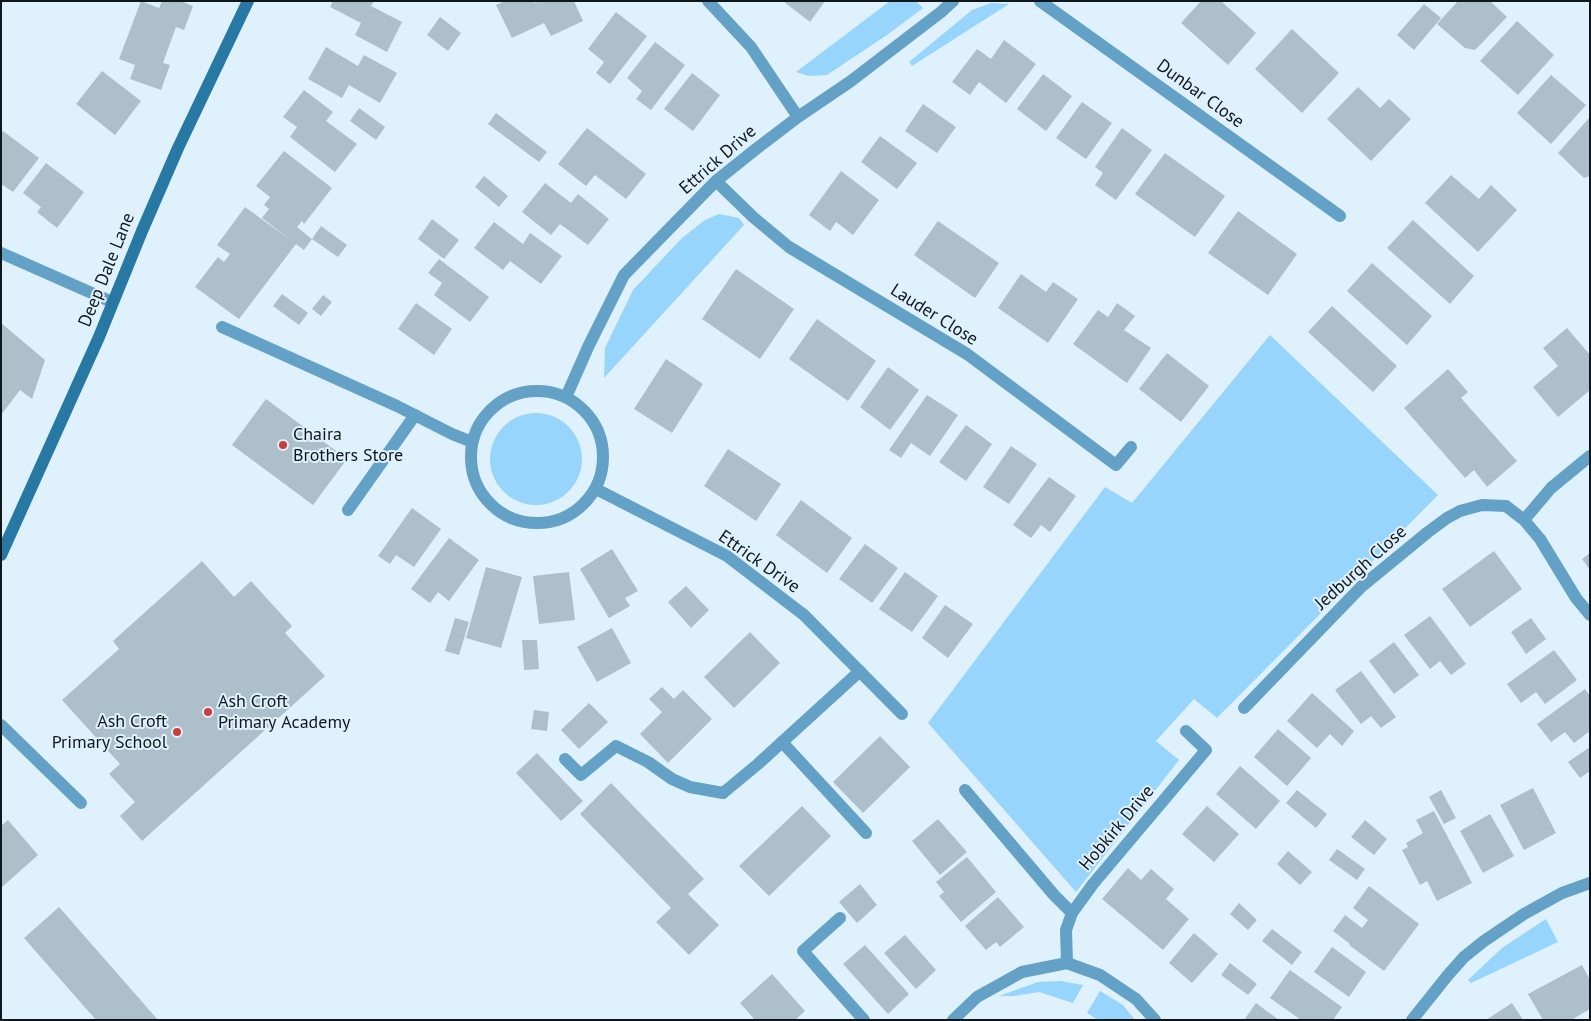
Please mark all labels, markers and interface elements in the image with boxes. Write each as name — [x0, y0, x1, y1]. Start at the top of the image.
street label: Dunbar Close — [1152, 55, 1248, 133]
street label: Ettrick Drive — [675, 121, 761, 199]
street label: Deep Dale Lane — [74, 210, 140, 330]
street label: Lauder Close — [886, 280, 982, 350]
place label: Chaira Brothers Store — [293, 424, 403, 466]
marker: Chaira Brothers Store — [277, 439, 289, 451]
street label: Jedburgh Close — [1311, 521, 1411, 615]
street label: Ettrick Drive — [714, 526, 804, 598]
place label: Ash Croft Primary Academy — [218, 691, 350, 734]
marker: Ash Croft Primary Academy — [202, 706, 214, 718]
place label: Ash Croft Primary School — [52, 711, 167, 754]
marker: Ash Croft Primary School — [171, 726, 183, 738]
street label: Hobkirk Drive — [1075, 781, 1159, 875]

